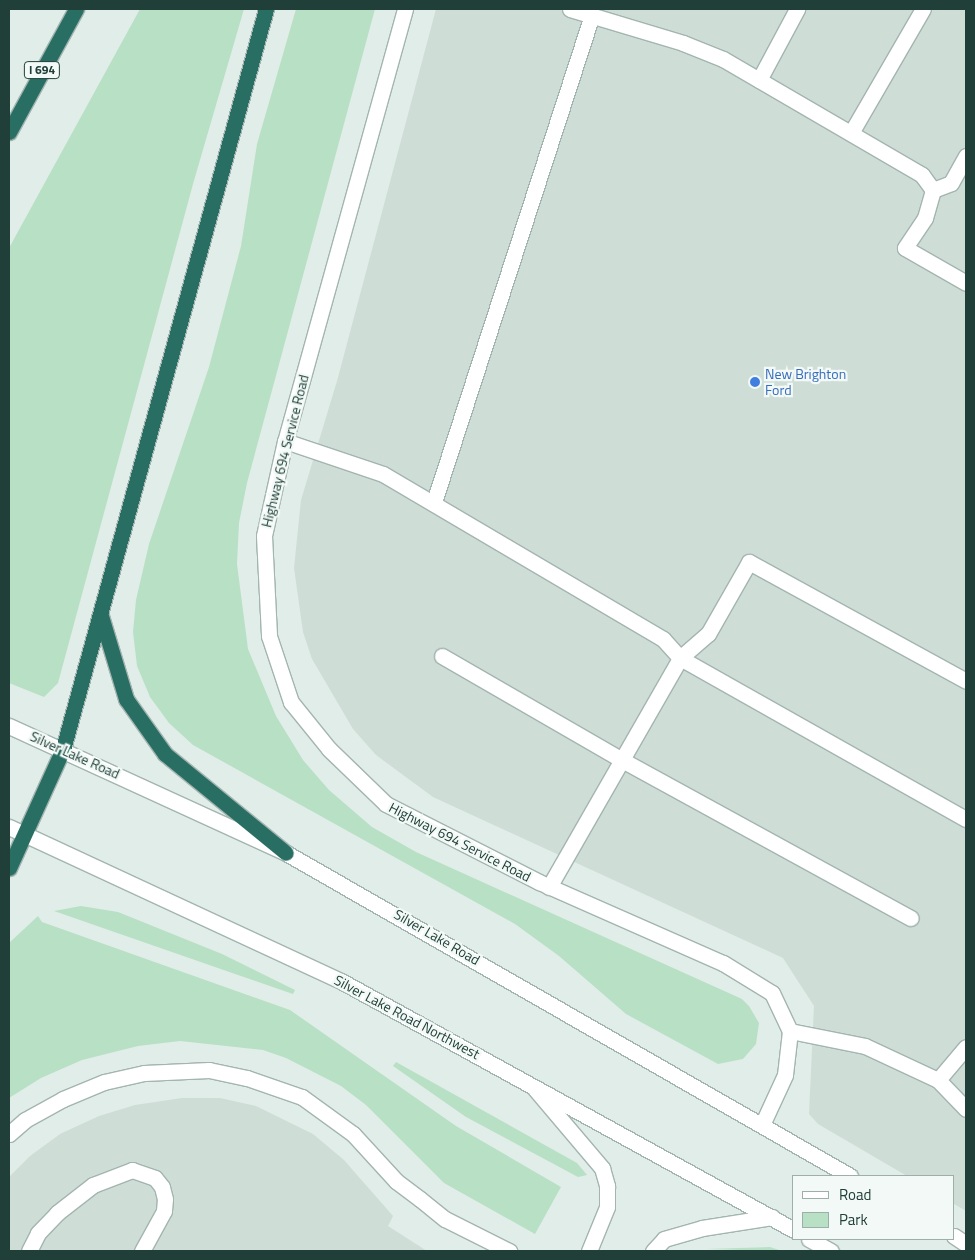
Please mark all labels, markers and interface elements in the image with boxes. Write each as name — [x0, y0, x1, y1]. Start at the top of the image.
road number: I 694 — [23, 60, 61, 80]
place label: New Brighton Ford — [765, 366, 846, 398]
street label: Highway 694 Service Road — [258, 373, 312, 529]
marker: New Brighton Ford — [749, 376, 761, 388]
street label: Silver Lake Road — [28, 728, 122, 782]
street label: Highway 694 Service Road — [386, 799, 534, 885]
street label: Silver Lake Road — [391, 906, 483, 968]
street label: Silver Lake Road Northwest — [331, 971, 483, 1063]
legend — [792, 1175, 955, 1240]
text: Road — [839, 1183, 871, 1206]
text: Park — [839, 1208, 868, 1231]

